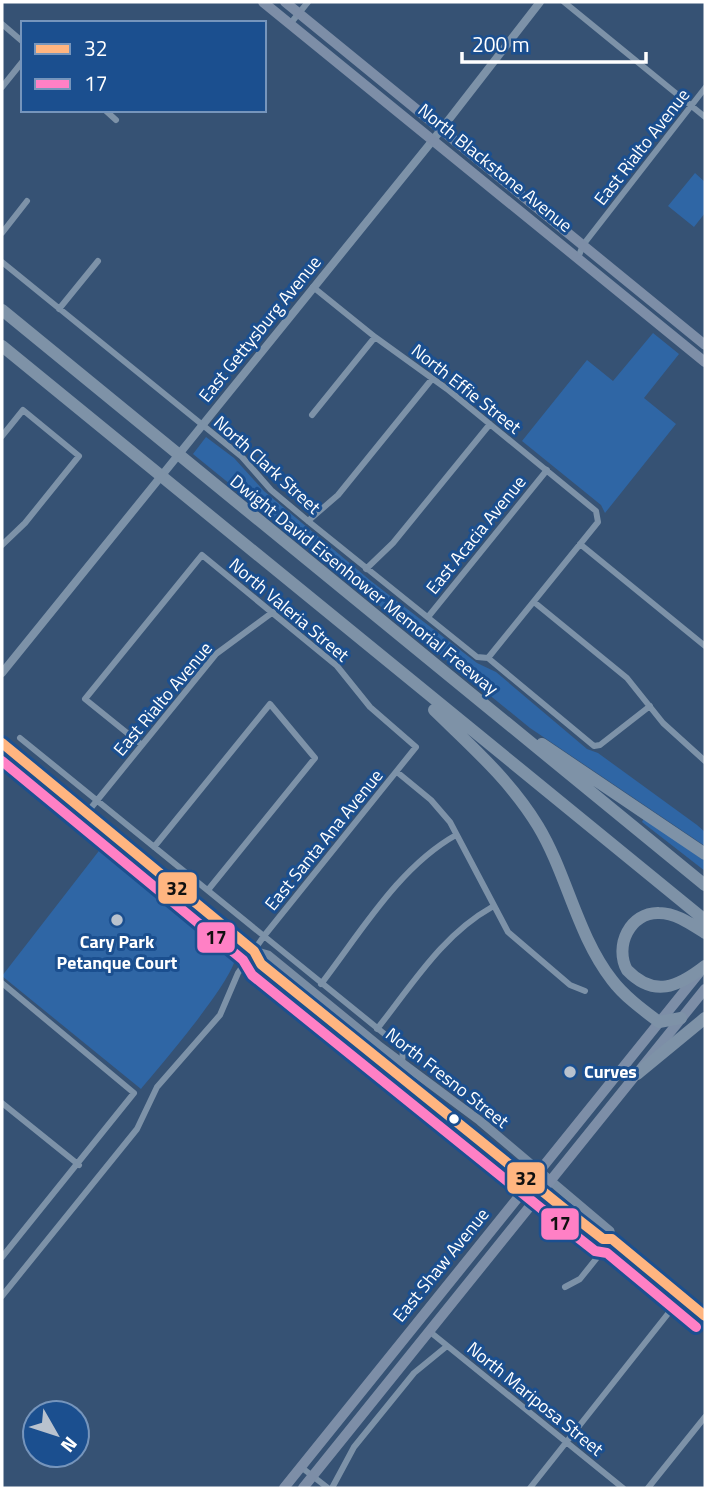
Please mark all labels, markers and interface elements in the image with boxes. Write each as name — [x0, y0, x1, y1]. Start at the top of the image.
legend — [21, 21, 266, 112]
scale bar — [462, 21, 646, 65]
text: 200 m — [472, 28, 529, 60]
text: 32 — [84, 32, 108, 64]
text: 17 — [84, 67, 108, 99]
street label: East Rialto Avenue — [587, 82, 696, 211]
street label: North Blackstone Avenue — [412, 97, 578, 238]
street label: East Gettysburg Avenue — [192, 249, 327, 408]
street label: North Effie Street — [406, 337, 528, 441]
street label: North Clark Street — [208, 409, 327, 521]
street label: Dwight David Eisenhower Memorial Freeway — [224, 468, 505, 702]
street label: East Acacia Avenue — [419, 469, 532, 600]
street label: North Valeria Street — [223, 551, 356, 668]
street label: East Rialto Avenue — [107, 636, 219, 762]
street label: East Santa Ana Avenue — [258, 763, 389, 916]
line badge: 32 — [157, 871, 198, 905]
text: 32 — [166, 873, 188, 902]
marker: Cary Park Petanque Court — [109, 912, 125, 928]
line badge: 17 — [196, 921, 236, 954]
text: 17 — [205, 922, 227, 951]
place label: Cary Park Petanque Court — [57, 928, 178, 976]
street label: North Fresno Street — [380, 1021, 515, 1135]
place label: Curves — [584, 1058, 637, 1085]
marker: Curves — [562, 1064, 578, 1080]
unlabelled marker — [447, 1112, 461, 1126]
line badge: 32 — [506, 1161, 546, 1195]
text: 32 — [515, 1163, 537, 1192]
street label: East Shaw Avenue — [386, 1202, 495, 1328]
line badge: 17 — [540, 1207, 580, 1241]
text: 17 — [549, 1208, 571, 1237]
street label: North Mariposa Street — [461, 1335, 610, 1463]
north arrow — [21, 1399, 91, 1469]
text: N — [54, 1431, 85, 1459]

